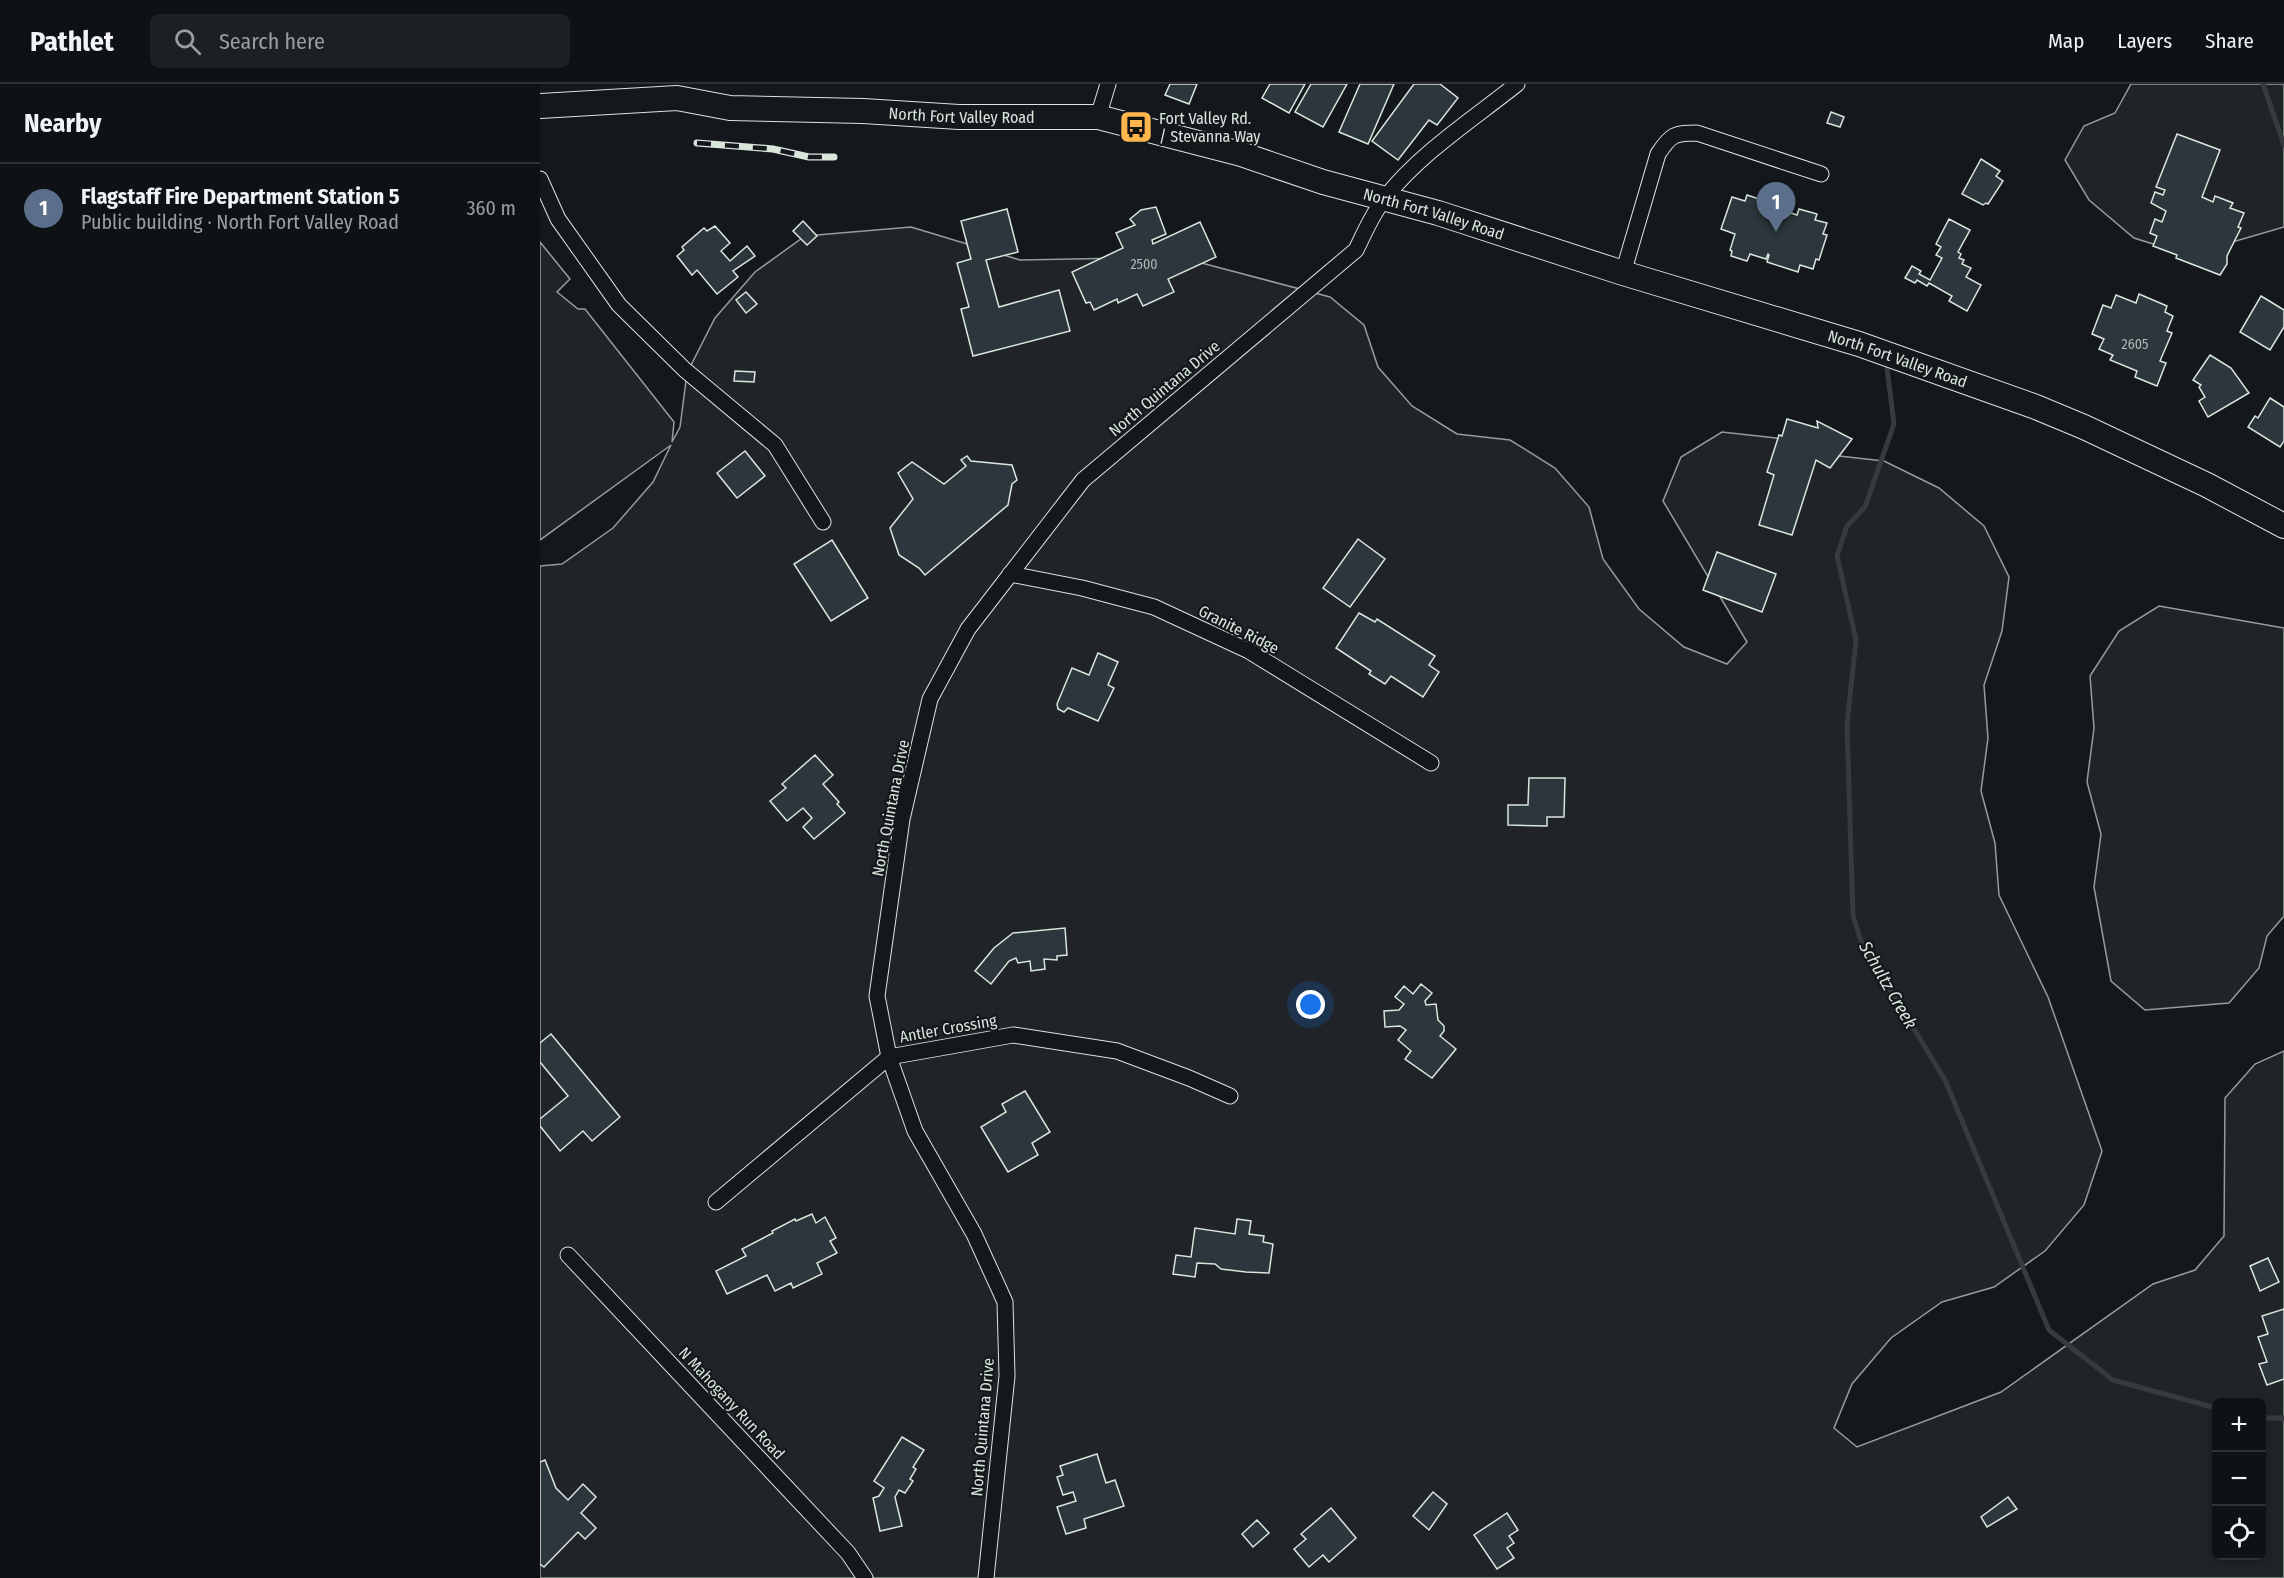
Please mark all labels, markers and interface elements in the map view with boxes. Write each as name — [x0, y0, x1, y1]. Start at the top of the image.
search box — [150, 14, 570, 68]
text: Pathlet — [30, 25, 114, 58]
icon: search — [171, 25, 204, 58]
text: Search here — [219, 28, 325, 55]
text: Map — [2048, 28, 2084, 54]
text: Layers — [2117, 28, 2172, 54]
text: Share — [2205, 28, 2254, 54]
street label: North Fort Valley Road — [888, 104, 1035, 127]
text: Nearby — [24, 108, 101, 139]
bus stop icon: Fort Valley Rd. / Stevanna Way — [1118, 109, 1154, 145]
place label: Fort Valley Rd. / Stevanna Way — [1159, 109, 1261, 146]
pin: 1 — [1756, 182, 1796, 232]
text: Flagstaff Fire Department Station 5 — [81, 183, 400, 210]
street label: North Fort Valley Road — [1361, 184, 1507, 244]
text: 1 — [39, 196, 48, 220]
text: 360 m — [467, 196, 516, 220]
text: Public building · North Fort Valley Road — [81, 210, 399, 234]
house number: 2500 — [1130, 256, 1158, 273]
street label: North Fort Valley Road — [1826, 326, 1970, 392]
street label: North Quintana Drive — [1105, 336, 1224, 440]
house number: 2605 — [2122, 336, 2148, 353]
street label: Granite Ridge — [1195, 601, 1282, 658]
street label: North Quintana Drive — [868, 738, 913, 878]
water label: Schultz Creek — [1854, 936, 1922, 1033]
your location — [1296, 990, 1325, 1019]
street label: Antler Crossing — [898, 1011, 999, 1046]
street label: N Mahogany Run Road — [675, 1343, 788, 1463]
street label: North Quintana Drive — [967, 1357, 998, 1497]
map controls — [2212, 1398, 2266, 1560]
button: + — [2212, 1398, 2266, 1452]
button: − — [2212, 1452, 2266, 1506]
button: locate — [2212, 1506, 2266, 1560]

